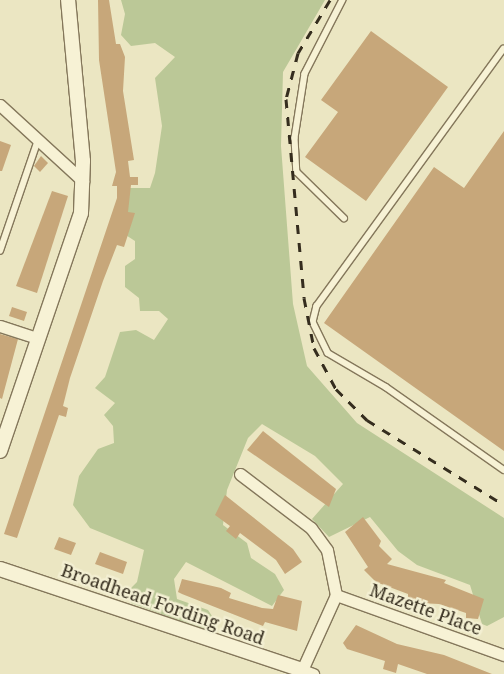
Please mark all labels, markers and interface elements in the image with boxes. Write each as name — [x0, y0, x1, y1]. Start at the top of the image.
street label: Broadhead Fording Road — [58, 559, 268, 649]
street label: Mazette Place — [367, 579, 485, 639]

